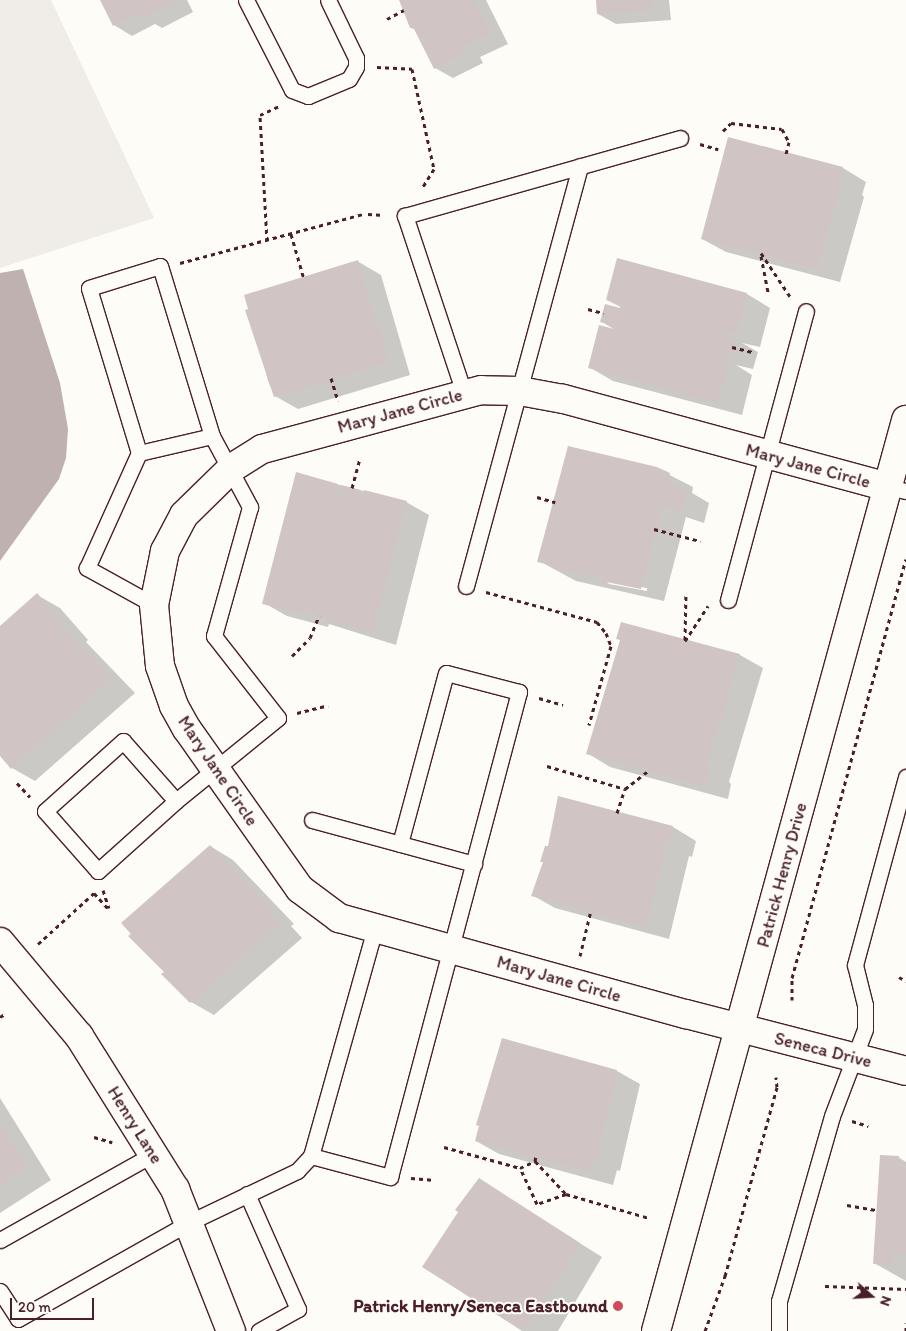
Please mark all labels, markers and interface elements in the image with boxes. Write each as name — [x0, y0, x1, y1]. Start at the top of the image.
street label: Mary Jane Circle — [335, 384, 465, 438]
street label: Mary Jane Circle — [743, 439, 873, 493]
street label: Mary Jane Circle — [173, 712, 263, 830]
street label: Patrick Henry Drive — [752, 800, 812, 950]
street label: Mary Jane Circle — [494, 951, 624, 1007]
street label: Seneca Drive — [772, 1027, 874, 1073]
street label: Henry Lane — [103, 1082, 167, 1168]
north arrow — [846, 1271, 896, 1321]
scale bar — [12, 1288, 96, 1320]
text: N — [876, 1294, 895, 1308]
place label: Patrick Henry/Seneca Eastbound — [354, 1295, 608, 1317]
text: 20 m — [18, 1298, 51, 1316]
marker: Patrick Henry/Seneca Eastbound — [612, 1300, 624, 1312]

